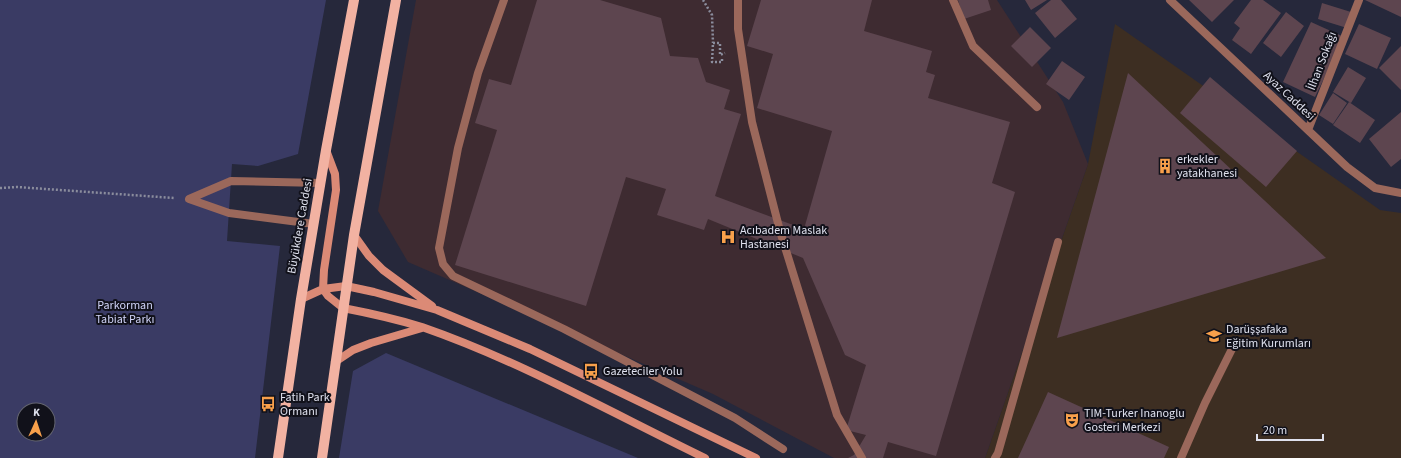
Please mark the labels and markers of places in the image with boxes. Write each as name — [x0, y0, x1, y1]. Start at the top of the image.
place label: erkekler yatakhanesi — [1177, 151, 1237, 182]
building icon: erkekler yatakhanesi — [1156, 157, 1174, 175]
place label: Acıbadem Maslak Hastanesi — [740, 222, 827, 253]
hospital icon: Acıbadem Maslak Hastanesi — [719, 228, 737, 246]
place label: Darüşşafaka Eğitim Kurumları — [1226, 321, 1311, 352]
school or university icon: Darüşşafaka Eğitim Kurumları — [1205, 327, 1223, 345]
bus stop icon: Gazeteciler Yolu — [582, 362, 600, 380]
place label: Gazeteciler Yolu — [603, 363, 682, 380]
place label: Fatih Park Ormanı — [280, 389, 330, 420]
bus stop icon: Fatih Park Ormanı — [259, 395, 277, 413]
place label: TIM-Turker Inanoglu Gosteri Merkezi — [1084, 405, 1185, 436]
theatre icon: TIM-Turker Inanoglu Gosteri Merkezi — [1063, 411, 1081, 429]

